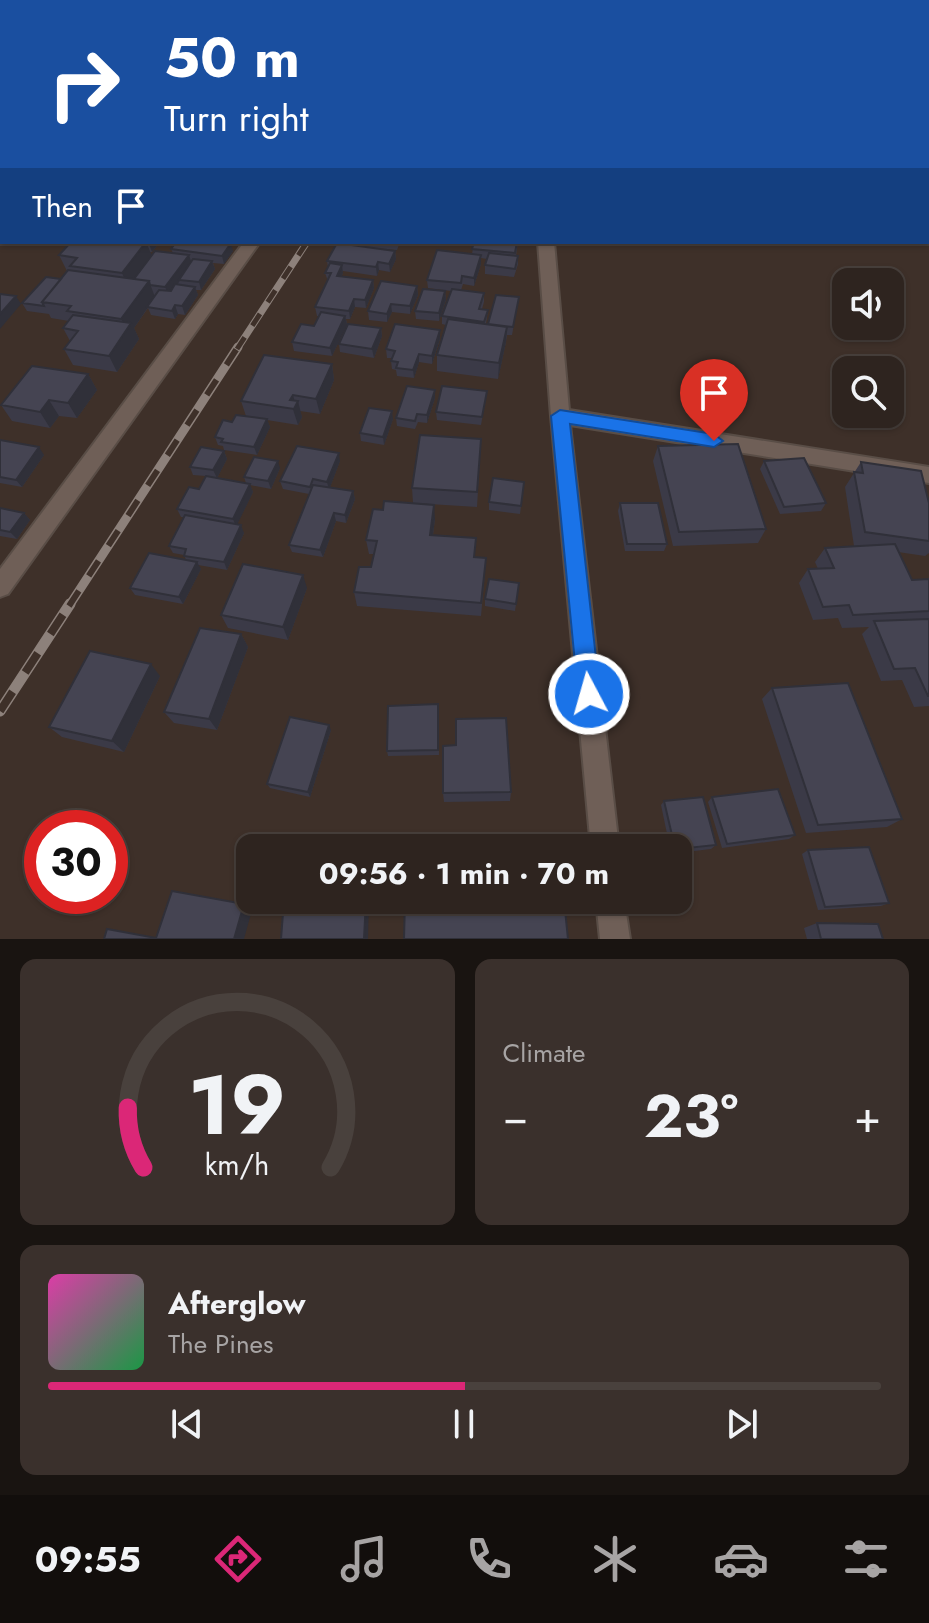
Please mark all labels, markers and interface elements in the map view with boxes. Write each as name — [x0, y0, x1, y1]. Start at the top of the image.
text: 50 m — [164, 17, 300, 98]
icon: right — [32, 32, 136, 136]
text: Turn right — [164, 92, 309, 144]
icon: arrive — [109, 184, 153, 228]
text: Then — [32, 185, 93, 228]
map controls — [832, 268, 904, 428]
button: sound — [832, 268, 904, 340]
button: search — [832, 356, 904, 428]
pin — [680, 359, 748, 441]
icon: arrive — [692, 371, 736, 415]
position arrow — [547, 652, 631, 736]
speed limit sign: 30 — [24, 810, 128, 914]
text: 09:56 · 1 min · 70 m — [319, 852, 609, 895]
text: Climate — [503, 1034, 585, 1072]
text: 19 — [188, 1045, 286, 1165]
text: 23° — [644, 1073, 738, 1160]
text: − — [503, 1085, 528, 1149]
text: + — [854, 1085, 881, 1149]
text: km/h — [205, 1144, 270, 1186]
text: Afterglow — [168, 1282, 305, 1325]
text: The Pines — [168, 1325, 273, 1363]
icon: previous — [165, 1402, 209, 1446]
icon: pause — [442, 1402, 486, 1446]
icon: next — [720, 1402, 764, 1446]
icon: directions — [210, 1531, 266, 1587]
icon: music — [336, 1531, 392, 1587]
icon: phone — [461, 1531, 517, 1587]
icon: climate — [587, 1531, 643, 1587]
icon: car — [713, 1531, 769, 1587]
icon: filters — [838, 1531, 894, 1587]
text: 09:55 — [35, 1533, 141, 1585]

